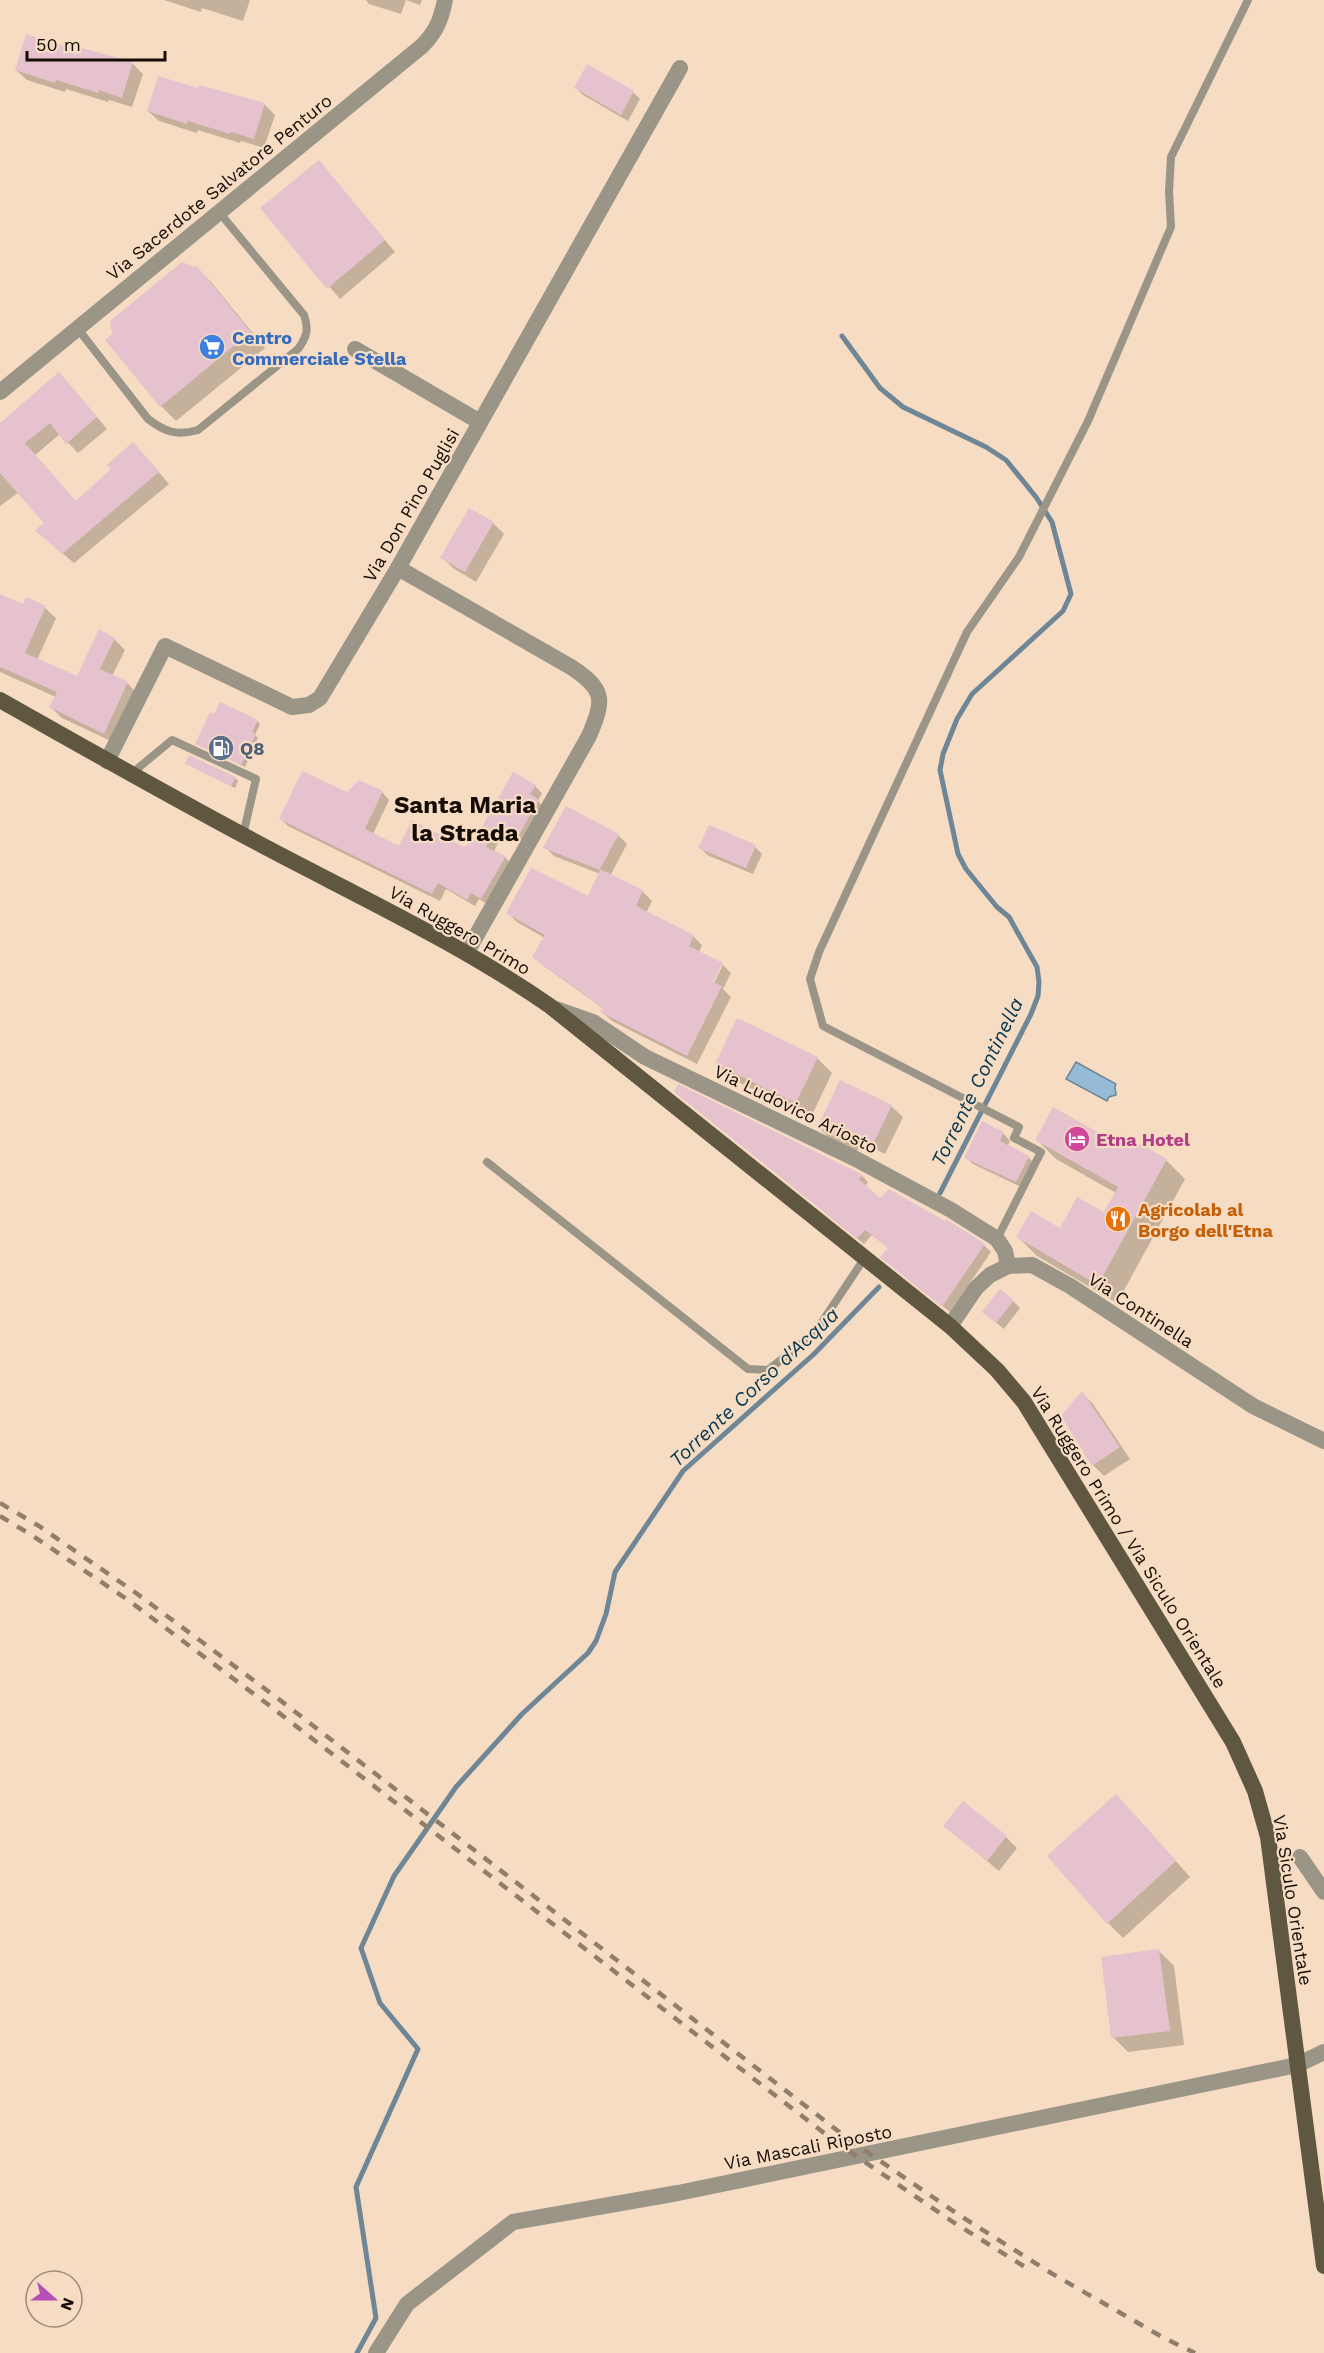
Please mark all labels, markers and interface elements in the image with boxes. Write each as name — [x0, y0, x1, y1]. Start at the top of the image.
scale bar — [27, 24, 165, 62]
text: 50 m — [36, 34, 81, 55]
street label: Via Sacerdote Salvatore Penturo — [102, 90, 336, 284]
place label: Centro Commerciale Stella — [232, 327, 407, 369]
supermarket icon: Centro Commerciale Stella — [197, 332, 227, 362]
street label: Via Don Pino Puglisi — [359, 425, 463, 585]
fuel station icon: Q8 — [206, 733, 236, 763]
place label: Q8 — [240, 738, 265, 759]
district label: Santa Maria la Strada — [394, 791, 536, 847]
street label: Via Ruggero Primo — [386, 881, 534, 979]
water label: Torrente Continella — [926, 994, 1028, 1170]
street label: Via Ludovico Ariosto — [711, 1060, 881, 1158]
hotel icon: Etna Hotel — [1062, 1124, 1092, 1154]
place label: Etna Hotel — [1096, 1129, 1190, 1150]
place label: Agricolab al Borgo dell'Etna — [1138, 1199, 1273, 1241]
restaurant icon: Agricolab al Borgo dell'Etna — [1103, 1204, 1133, 1234]
street label: Via Continella — [1084, 1268, 1198, 1352]
water label: Torrente Corso d'Acqua — [664, 1302, 844, 1472]
street label: Via Ruggero Primo / Via Siculo Orientale — [1027, 1382, 1231, 1692]
street label: Via Siculo Orientale — [1269, 1813, 1317, 1987]
street label: Via Mascali Riposto — [722, 2120, 894, 2174]
north arrow — [24, 2269, 84, 2329]
text: N — [57, 2295, 79, 2313]

